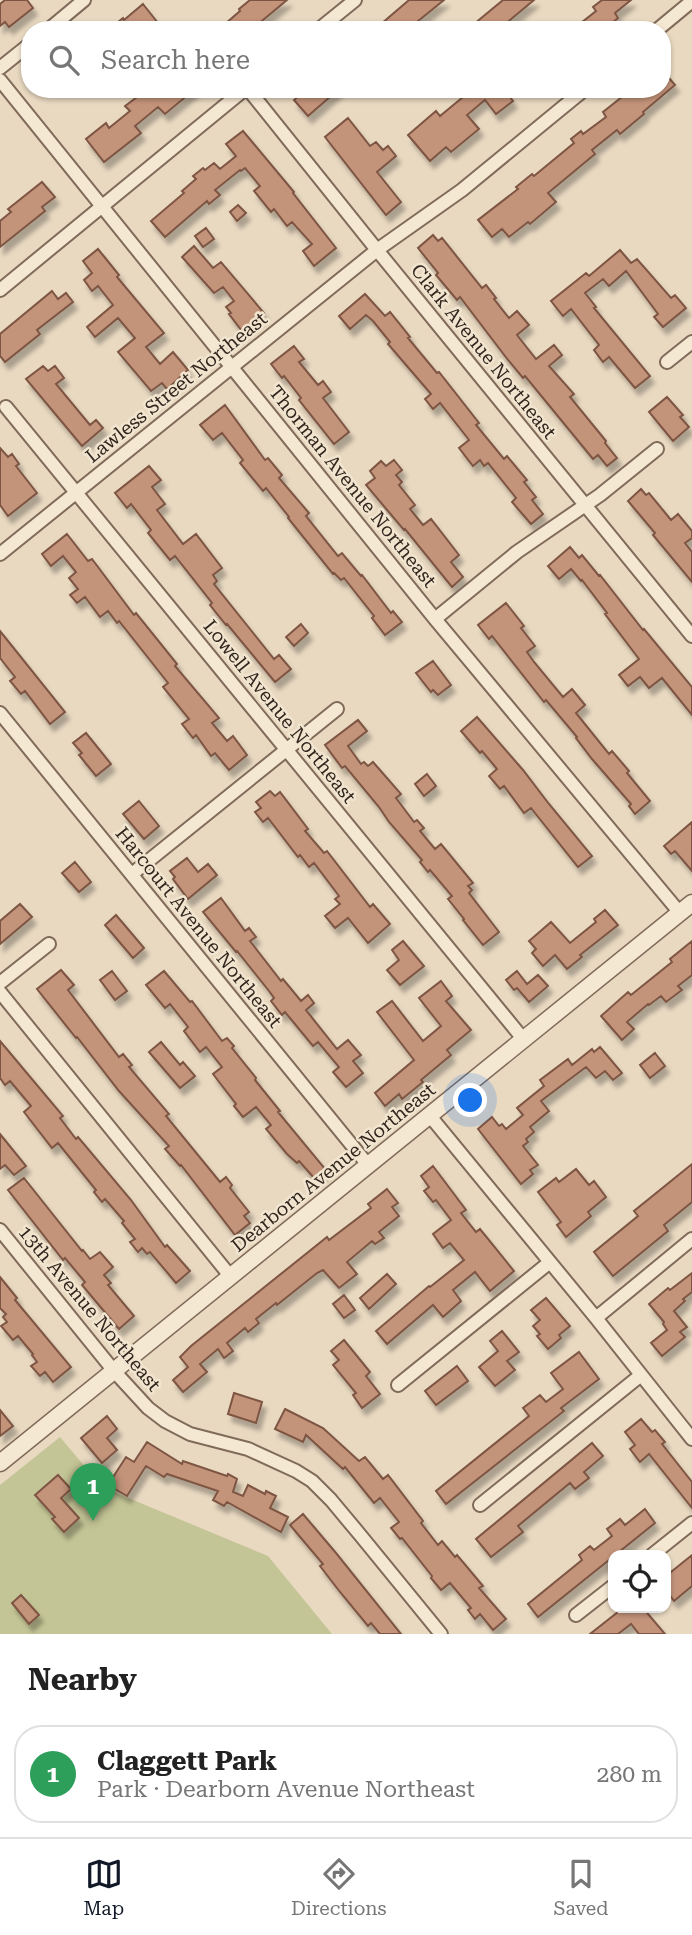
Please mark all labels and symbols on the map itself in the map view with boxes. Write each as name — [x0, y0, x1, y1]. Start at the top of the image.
street label: Clark Avenue Northeast — [406, 259, 561, 443]
street label: Lawless Street Northeast — [81, 307, 272, 468]
street label: Thorman Avenue Northeast — [264, 381, 441, 592]
street label: Lowell Avenue Northeast — [199, 615, 361, 808]
street label: Harcourt Avenue Northeast — [111, 822, 287, 1032]
street label: Dearborn Avenue Northeast — [227, 1078, 440, 1257]
your location — [453, 1083, 487, 1117]
street label: 13th Avenue Northeast — [14, 1221, 166, 1396]
pin: 1 — [70, 1463, 116, 1521]

